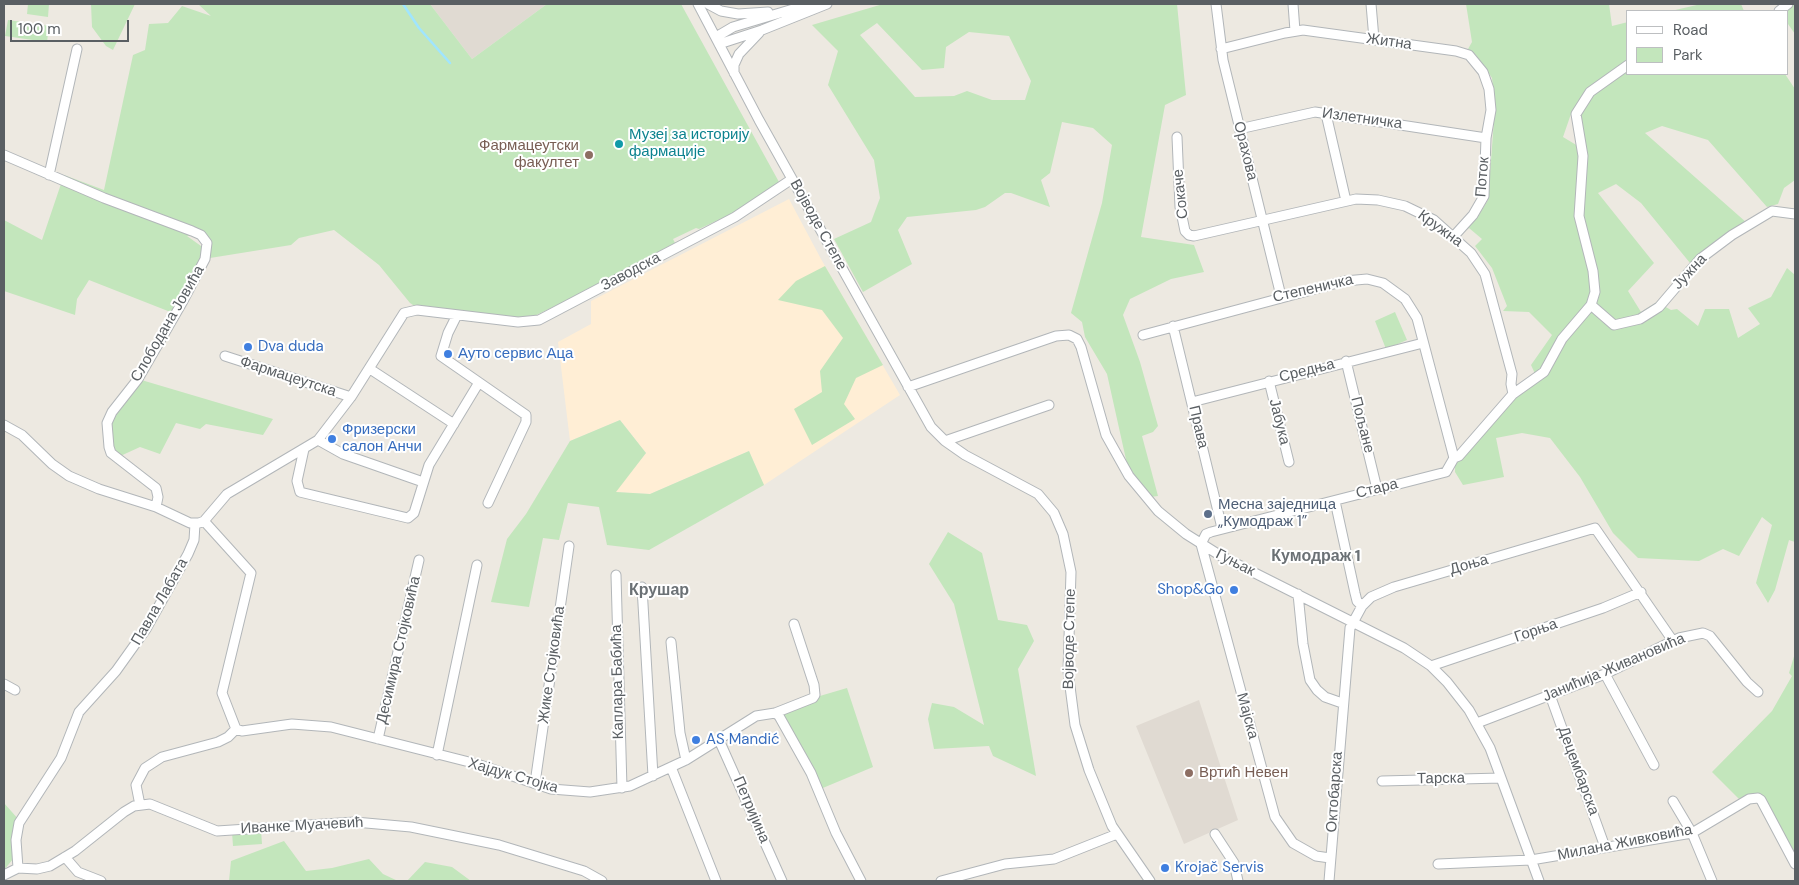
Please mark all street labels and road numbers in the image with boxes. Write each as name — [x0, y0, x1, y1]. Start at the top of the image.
street label: Житна — [1365, 30, 1413, 54]
street label: Излетничка — [1321, 104, 1403, 134]
street label: Орахова — [1229, 120, 1261, 182]
street label: Поток — [1472, 156, 1494, 198]
street label: Сокаче — [1169, 168, 1193, 220]
street label: Војводе Степе — [786, 177, 850, 273]
street label: Кружна — [1414, 207, 1466, 251]
street label: Заводска — [598, 249, 664, 295]
street label: Јужна — [1669, 251, 1711, 293]
street label: Слободана Јовића — [127, 263, 209, 385]
street label: Степеничка — [1271, 271, 1355, 307]
street label: Фармацеутска — [238, 353, 338, 401]
street label: Средња — [1277, 355, 1337, 387]
street label: Пољане — [1346, 395, 1378, 455]
street label: Јабука — [1265, 397, 1293, 447]
street label: Права — [1184, 404, 1212, 450]
street label: Стара — [1354, 475, 1400, 503]
street label: Гуњак — [1212, 546, 1258, 580]
street label: Доња — [1448, 551, 1490, 579]
street label: Павла Лабата — [128, 555, 192, 649]
street label: Десимира Стојковића — [373, 574, 425, 726]
street label: Војводе Степе — [1060, 588, 1080, 690]
street label: Жике Стојковића — [535, 605, 569, 725]
street label: Горња — [1512, 615, 1560, 647]
street label: Каплара Бабића — [608, 624, 628, 740]
street label: Јанићија Живановића — [1540, 630, 1688, 706]
street label: Мајска — [1232, 691, 1262, 741]
street label: Децембарска — [1554, 724, 1602, 818]
street label: Октобарска — [1323, 751, 1347, 833]
street label: Хајдук Стојка — [466, 755, 560, 797]
street label: Тарска — [1417, 770, 1465, 788]
street label: Петријина — [729, 774, 773, 846]
street label: Иванке Муачевић — [240, 814, 364, 838]
street label: Милана Живковића — [1556, 821, 1694, 865]

